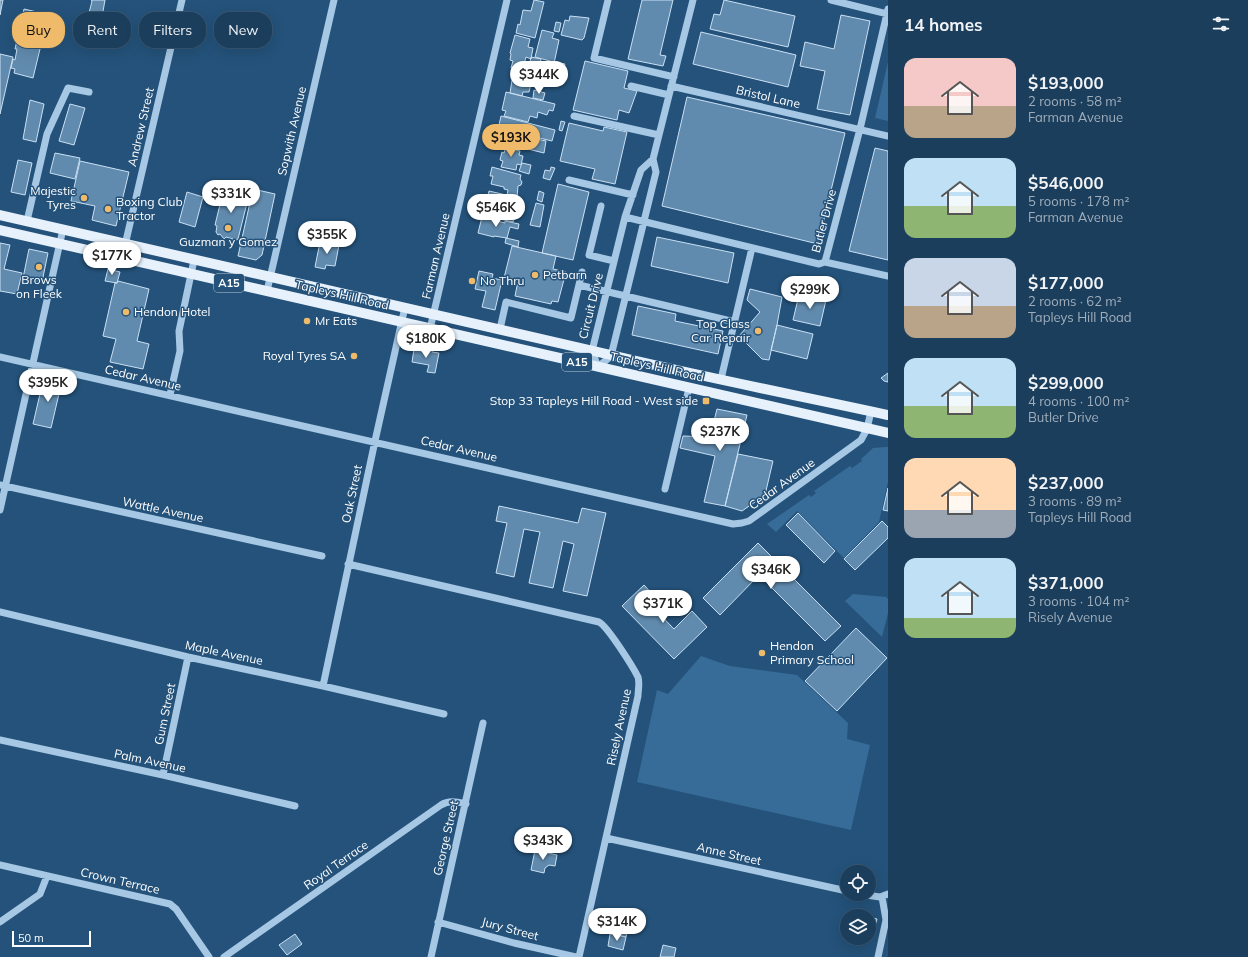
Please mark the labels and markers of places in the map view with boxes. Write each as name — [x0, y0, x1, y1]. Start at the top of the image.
pin: $344K — [511, 61, 567, 95]
pin: $193K — [483, 124, 539, 158]
pin: $331K — [203, 180, 259, 214]
place label: Majestic Tyres — [30, 183, 76, 212]
marker: Majestic Tyres — [79, 193, 89, 203]
place label: Boxing Club Tractor — [116, 194, 183, 223]
pin: $546K — [468, 194, 524, 228]
marker: Boxing Club Tractor — [103, 204, 113, 214]
pin: $355K — [299, 221, 355, 255]
marker: Guzman y Gomez — [223, 223, 233, 233]
place label: Guzman y Gomez — [179, 234, 277, 249]
pin: $177K — [84, 242, 140, 276]
marker: Brows on Fleek — [34, 262, 44, 272]
place label: Petbarn — [543, 267, 587, 282]
marker: Petbarn — [530, 270, 540, 280]
place label: Brows on Fleek — [16, 272, 63, 301]
place label: No Thru — [480, 273, 525, 288]
marker: No Thru — [467, 276, 477, 286]
pin: $299K — [782, 276, 838, 310]
place label: Hendon Hotel — [134, 304, 210, 319]
marker: Hendon Hotel — [121, 307, 131, 317]
place label: Mr Eats — [315, 313, 357, 328]
marker: Mr Eats — [302, 316, 312, 326]
place label: Top Class Car Repair — [691, 316, 751, 345]
pin: $180K — [398, 325, 454, 359]
marker: Top Class Car Repair — [753, 326, 763, 336]
place label: Royal Tyres SA — [263, 348, 346, 363]
marker: Royal Tyres SA — [349, 351, 359, 361]
pin: $395K — [20, 369, 76, 403]
place label: Stop 33 Tapleys Hill Road - West side — [490, 393, 698, 408]
marker: Stop 33 Tapleys Hill Road - West side — [701, 396, 711, 406]
pin: $237K — [692, 418, 748, 452]
pin: $346K — [743, 556, 799, 590]
pin: $371K — [635, 590, 691, 624]
place label: Hendon Primary School — [770, 638, 854, 667]
marker: Hendon Primary School — [757, 648, 767, 658]
pin: $343K — [515, 827, 571, 861]
pin: $314K — [589, 908, 645, 942]

